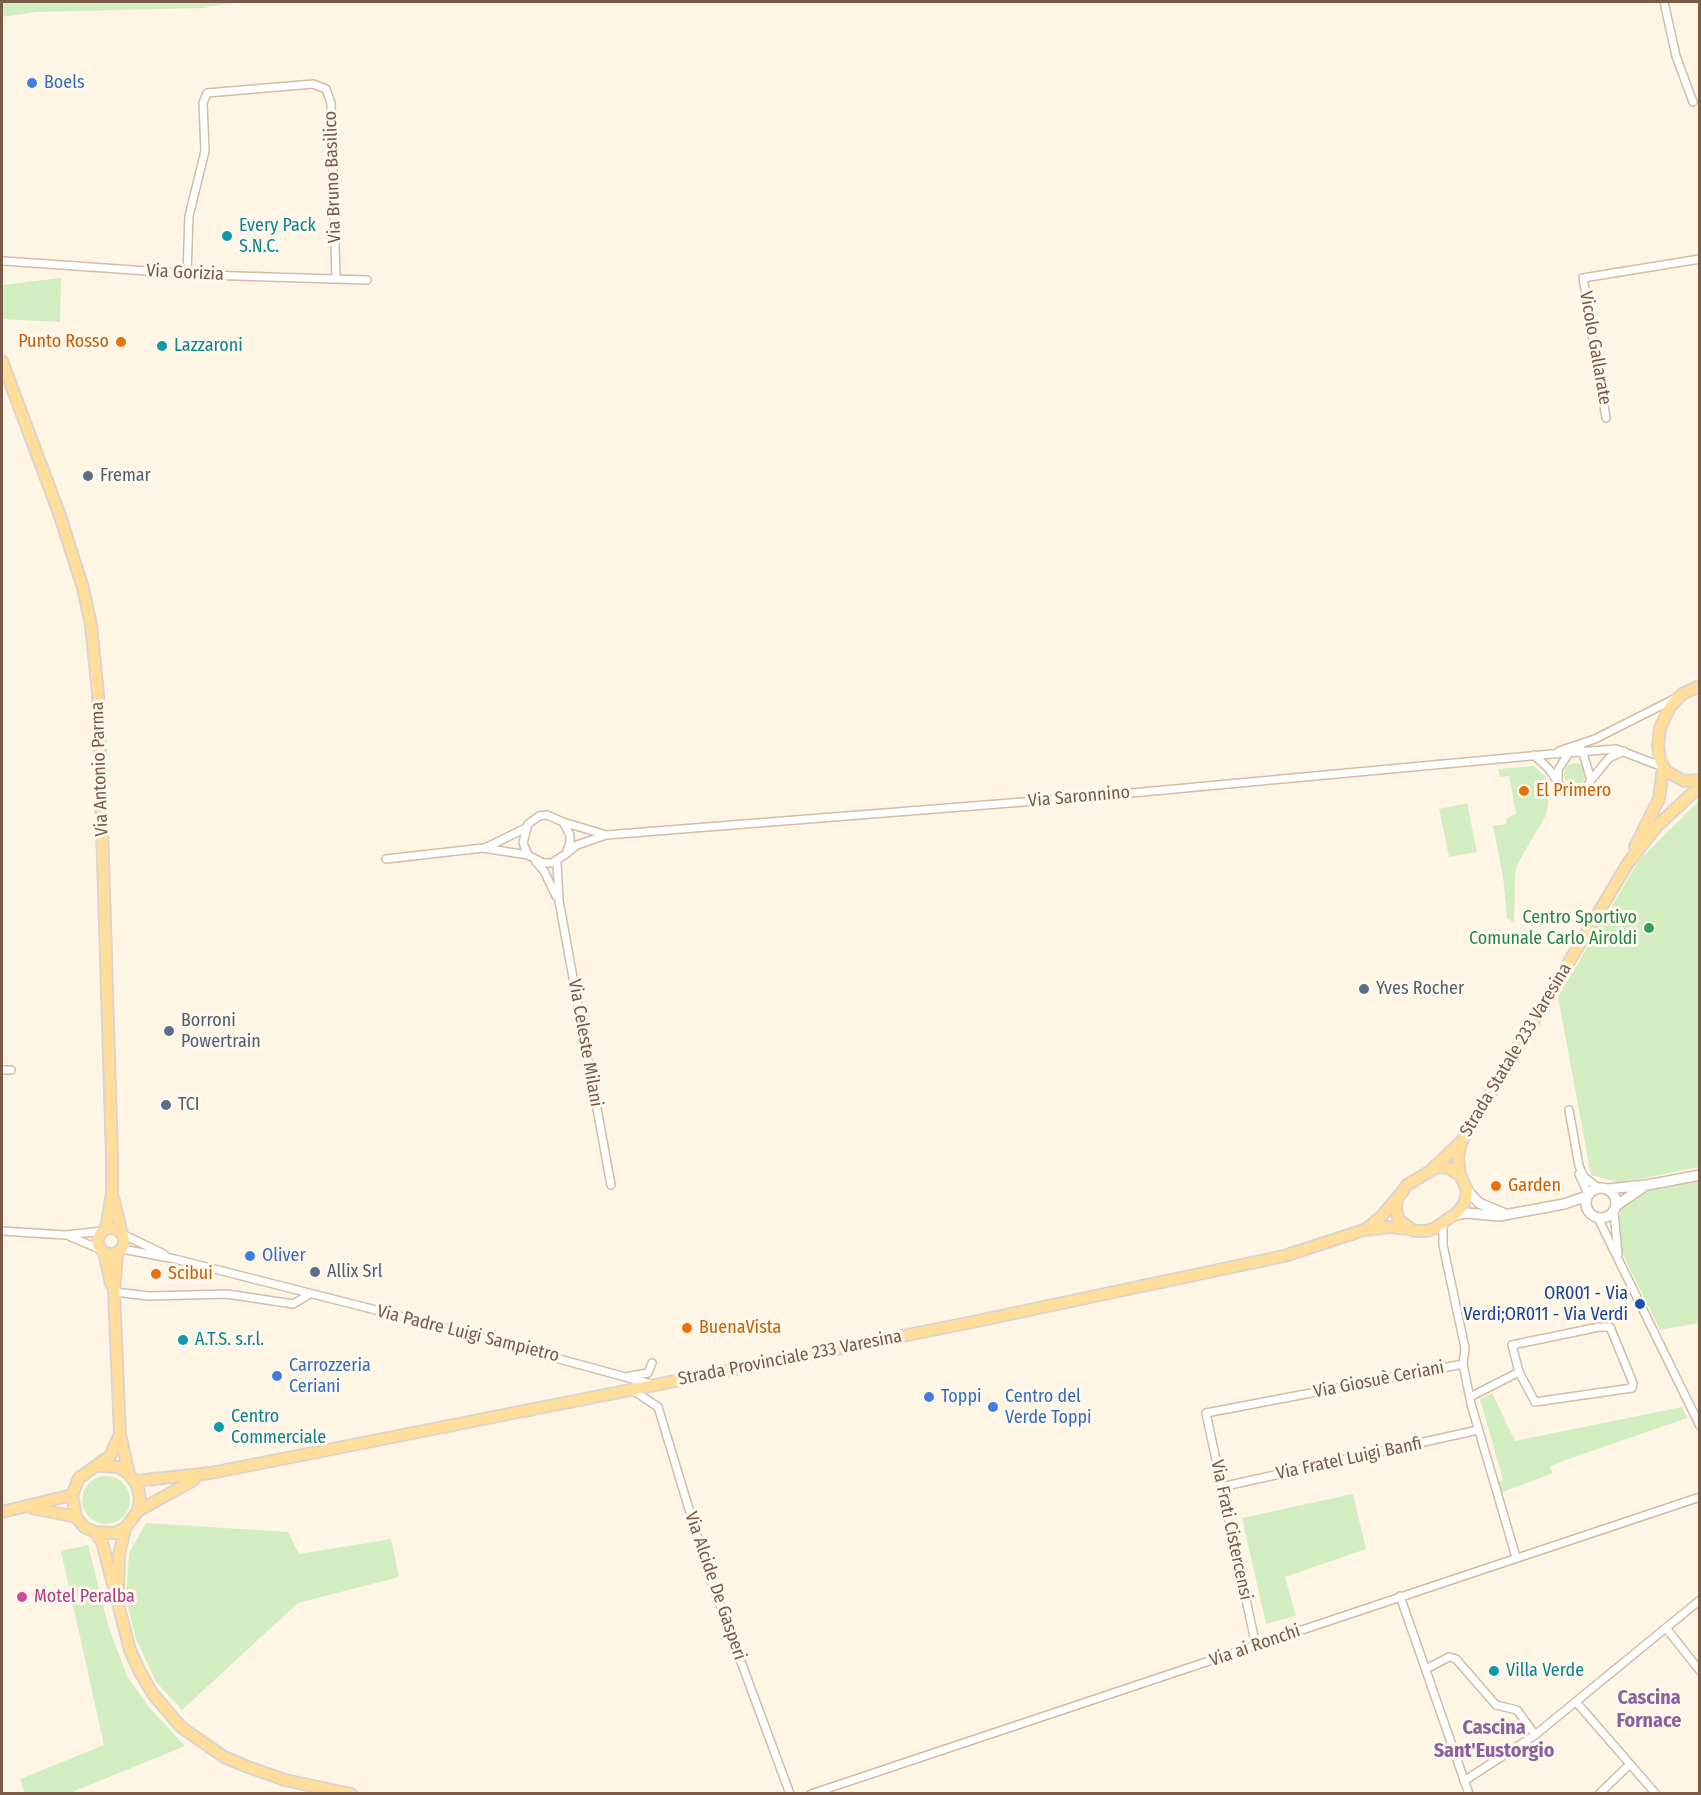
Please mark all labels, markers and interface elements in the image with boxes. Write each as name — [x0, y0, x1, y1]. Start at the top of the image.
place label: Boels — [44, 72, 85, 94]
marker: Boels — [25, 76, 39, 90]
street label: Via Bruno Basilico — [320, 110, 346, 244]
place label: Every Pack S.N.C. — [239, 215, 316, 258]
marker: Every Pack S.N.C. — [220, 229, 234, 243]
street label: Via Gorizia — [146, 260, 224, 286]
street label: Vicolo Gallarate — [1574, 289, 1616, 407]
place label: Punto Rosso — [18, 331, 109, 353]
marker: Punto Rosso — [114, 335, 128, 349]
place label: Lazzaroni — [174, 335, 243, 357]
marker: Lazzaroni — [155, 339, 169, 353]
place label: Fremar — [100, 465, 151, 487]
marker: Fremar — [81, 469, 95, 483]
street label: Via Antonio Parma — [87, 701, 113, 837]
place label: El Primero — [1536, 780, 1611, 802]
street label: Via Saronnino — [1027, 782, 1131, 812]
marker: El Primero — [1517, 784, 1531, 798]
place label: Centro Sportivo Comunale Carlo Airoldi — [1469, 907, 1637, 950]
marker: Centro Sportivo Comunale Carlo Airoldi — [1642, 921, 1656, 935]
street label: Strada Statale 233 Varesina — [1456, 959, 1576, 1141]
street label: Via Celeste Milani — [563, 977, 607, 1109]
place label: Yves Rocher — [1376, 978, 1464, 1000]
marker: Yves Rocher — [1357, 982, 1371, 996]
place label: Borroni Powertrain — [181, 1010, 261, 1052]
marker: Borroni Powertrain — [162, 1024, 176, 1038]
place label: TCI — [178, 1094, 200, 1116]
marker: TCI — [159, 1098, 173, 1112]
place label: Garden — [1508, 1175, 1561, 1197]
marker: Garden — [1489, 1179, 1503, 1193]
place label: Oliver — [262, 1245, 306, 1267]
marker: Oliver — [243, 1249, 257, 1263]
place label: Allix Srl — [327, 1261, 383, 1283]
place label: Scibui — [168, 1263, 213, 1285]
marker: Allix Srl — [308, 1265, 322, 1279]
marker: Scibui — [149, 1267, 163, 1281]
place label: OR001 - Via Verdi;OR011 - Via Verdi — [1463, 1283, 1628, 1326]
marker: OR001 - Via Verdi;OR011 - Via Verdi — [1633, 1297, 1647, 1311]
street label: Via Padre Luigi Sampietro — [375, 1301, 561, 1367]
place label: BuenaVista — [699, 1317, 781, 1339]
marker: BuenaVista — [680, 1321, 694, 1335]
street label: Strada Provinciale 233 Varesina — [676, 1326, 904, 1390]
place label: A.T.S. s.r.l. — [195, 1329, 264, 1351]
marker: A.T.S. s.r.l. — [176, 1333, 190, 1347]
place label: Carrozzeria Ceriani — [289, 1355, 371, 1398]
street label: Via Giosuè Ceriani — [1312, 1357, 1446, 1403]
marker: Carrozzeria Ceriani — [270, 1369, 284, 1383]
place label: Toppi — [941, 1386, 981, 1408]
place label: Centro del Verde Toppi — [1005, 1386, 1092, 1428]
marker: Toppi — [922, 1390, 936, 1404]
marker: Centro del Verde Toppi — [986, 1400, 1000, 1414]
place label: Centro Commerciale — [231, 1406, 326, 1448]
marker: Centro Commerciale — [212, 1420, 226, 1434]
street label: Via Fratel Luigi Banfi — [1274, 1433, 1424, 1485]
street label: Via Frati Cistercensi — [1206, 1458, 1256, 1602]
street label: Via Alcide De Gasperi — [679, 1509, 751, 1663]
place label: Motel Peralba — [34, 1586, 135, 1608]
marker: Motel Peralba — [15, 1590, 29, 1604]
street label: Via ai Ronchi — [1207, 1620, 1303, 1672]
place label: Villa Verde — [1506, 1660, 1584, 1682]
marker: Villa Verde — [1487, 1664, 1501, 1678]
district label: Cascina Fornace — [1617, 1686, 1681, 1733]
district label: Cascina Sant'Eustorgio — [1434, 1716, 1554, 1763]

